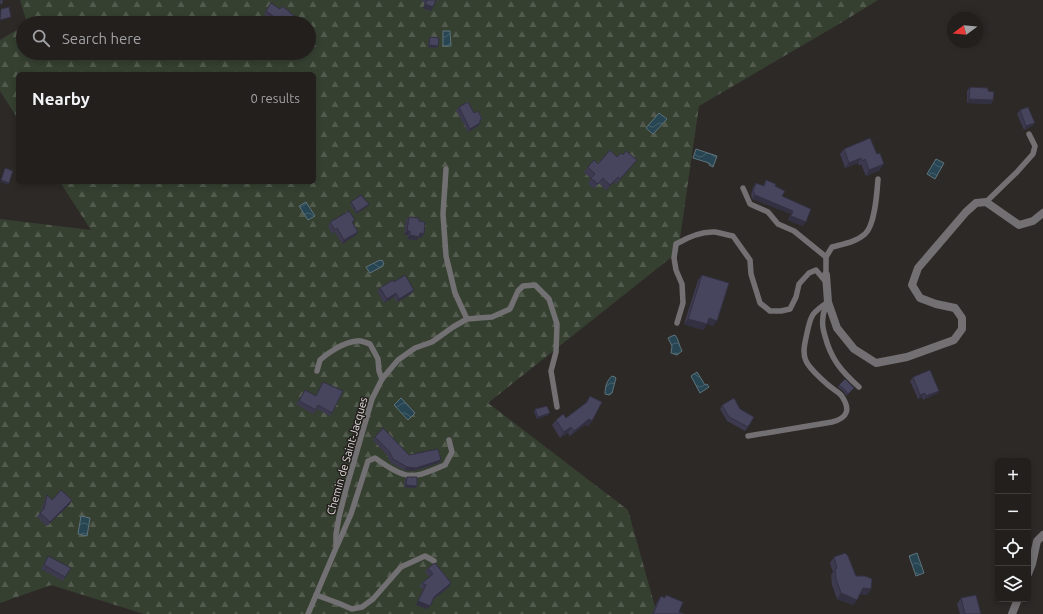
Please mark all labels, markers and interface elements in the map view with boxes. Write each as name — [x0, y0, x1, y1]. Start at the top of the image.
north arrow — [947, 12, 983, 48]
search box — [16, 16, 316, 60]
icon: search — [30, 27, 52, 49]
text: Search here — [62, 30, 141, 47]
text: Nearby — [32, 89, 90, 108]
text: 0 results — [250, 91, 300, 105]
street label: Chemin de Saint-Jacques — [324, 395, 370, 516]
map controls — [995, 458, 1031, 602]
button: + — [995, 458, 1031, 494]
button: − — [995, 494, 1031, 530]
button: locate — [995, 530, 1031, 566]
button: layers — [995, 566, 1031, 602]

